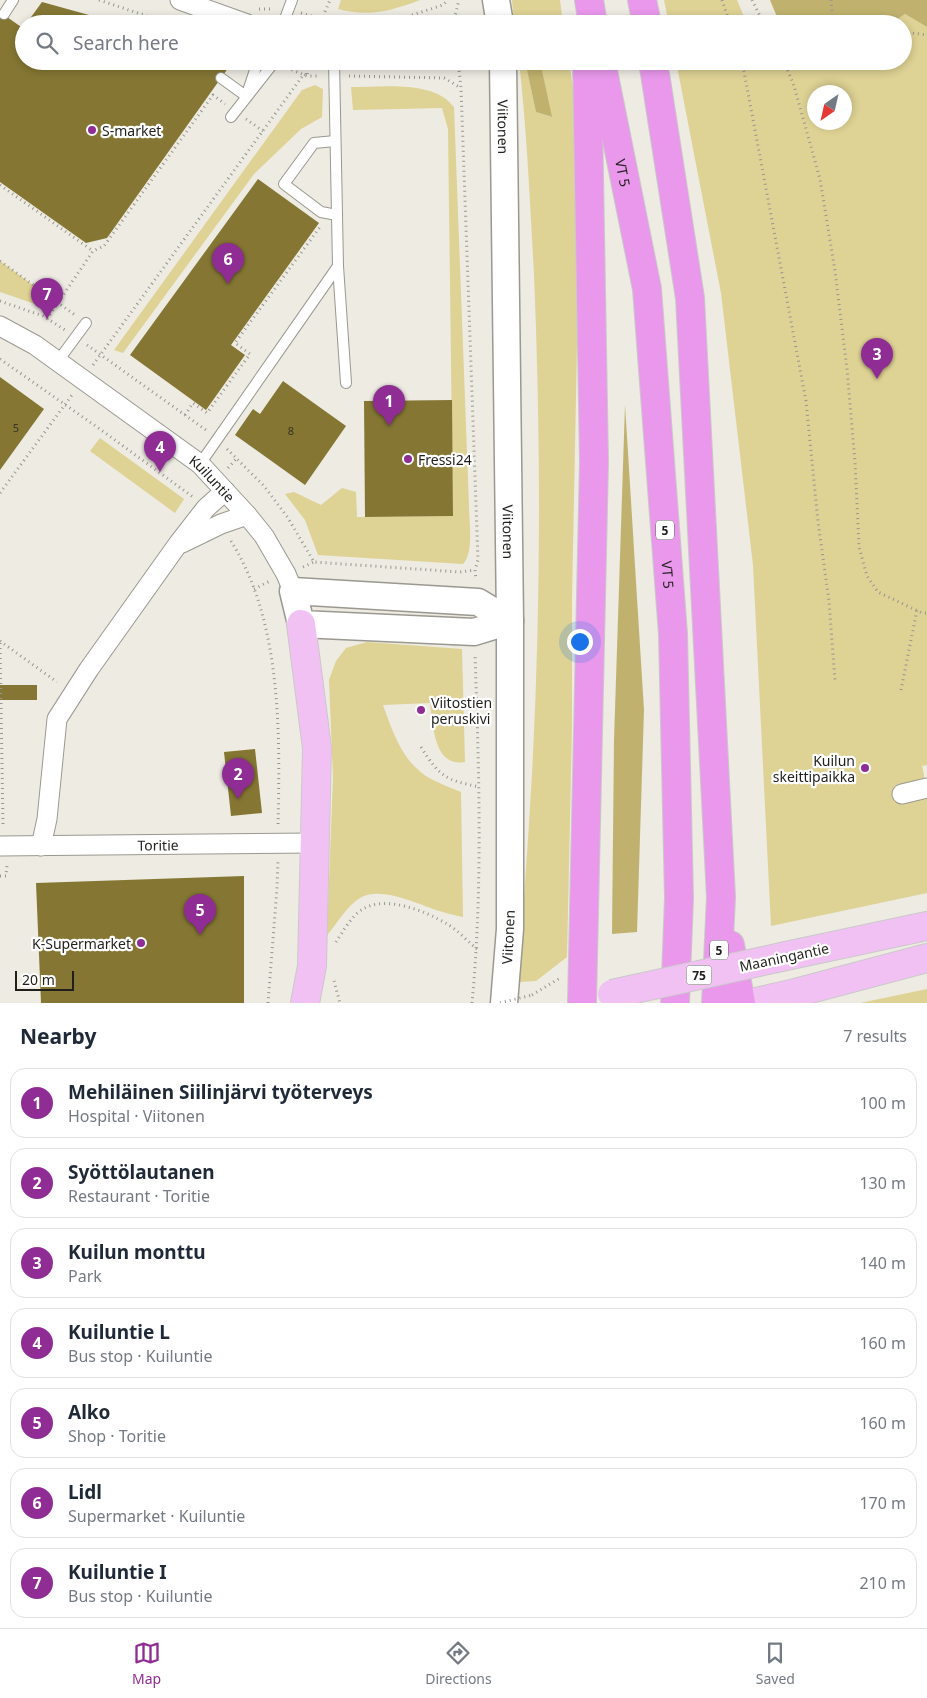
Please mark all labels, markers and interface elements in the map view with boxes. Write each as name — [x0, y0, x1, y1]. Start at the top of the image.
search box — [15, 15, 912, 70]
icon: search — [33, 29, 61, 57]
text: Search here — [73, 30, 179, 56]
north arrow — [807, 85, 852, 130]
street label: Viitonen — [494, 100, 514, 154]
place label: S-market — [102, 121, 161, 140]
marker: S-market — [86, 124, 98, 136]
street label: VT 5 — [611, 157, 636, 188]
pin: 6 — [212, 243, 244, 284]
pin: 7 — [31, 278, 63, 319]
pin: 3 — [861, 338, 893, 379]
pin: 1 — [373, 385, 405, 426]
house number: 5 — [13, 420, 19, 435]
house number: 8 — [288, 423, 294, 438]
pin: 4 — [144, 431, 176, 472]
street label: Kuiluntie — [186, 450, 240, 506]
place label: Fressi24 — [418, 450, 472, 469]
marker: Fressi24 — [402, 453, 414, 465]
street label: Viitonen — [499, 505, 519, 559]
road number: 5 — [656, 520, 674, 540]
street label: VT 5 — [658, 560, 679, 589]
your location — [567, 629, 593, 655]
place label: Viitostien peruskivi — [431, 693, 492, 728]
marker: Viitostien peruskivi — [415, 704, 427, 716]
place label: Kuilun skeittipaikka — [773, 751, 855, 786]
pin: 2 — [222, 758, 254, 799]
marker: Kuilun skeittipaikka — [859, 762, 871, 774]
street label: Toritie — [137, 835, 179, 854]
pin: 5 — [184, 894, 216, 935]
street label: Viitonen — [497, 909, 519, 965]
place label: K-Supermarket — [32, 934, 131, 953]
marker: K-Supermarket — [135, 937, 147, 949]
street label: Maaningantie — [738, 938, 831, 976]
road number: 5 — [710, 940, 728, 960]
road number: 75 — [686, 966, 712, 984]
scale bar — [15, 968, 74, 991]
text: 20 m — [22, 970, 55, 989]
text: Nearby — [20, 1022, 96, 1050]
text: 7 results — [843, 1025, 907, 1047]
text: Mehiläinen Siilinjärvi työterveys — [68, 1079, 373, 1105]
text: 1 — [32, 1092, 42, 1114]
text: 100 m — [859, 1092, 906, 1114]
text: Hospital · Viitonen — [68, 1105, 205, 1127]
text: Syöttölautanen — [68, 1159, 215, 1185]
text: 2 — [32, 1172, 42, 1194]
text: 130 m — [859, 1172, 906, 1194]
text: Restaurant · Toritie — [68, 1185, 210, 1207]
text: Kuilun monttu — [68, 1239, 206, 1265]
text: 3 — [32, 1252, 42, 1274]
text: 140 m — [859, 1252, 906, 1274]
text: Park — [68, 1265, 102, 1287]
text: Kuiluntie L — [68, 1319, 170, 1345]
text: 4 — [32, 1332, 42, 1354]
text: 160 m — [859, 1332, 906, 1354]
text: Bus stop · Kuiluntie — [68, 1345, 212, 1367]
text: Alko — [68, 1399, 110, 1425]
text: 5 — [32, 1412, 42, 1434]
text: 160 m — [859, 1412, 906, 1434]
text: Shop · Toritie — [68, 1425, 166, 1447]
text: Lidl — [68, 1479, 102, 1505]
text: 6 — [32, 1492, 42, 1514]
text: 170 m — [859, 1492, 906, 1514]
text: Supermarket · Kuiluntie — [68, 1505, 245, 1527]
text: Kuiluntie I — [68, 1559, 167, 1585]
text: 7 — [32, 1572, 42, 1594]
text: 210 m — [859, 1572, 906, 1594]
text: Bus stop · Kuiluntie — [68, 1585, 212, 1607]
tab: Map — [132, 1639, 161, 1688]
tab: Directions — [425, 1639, 492, 1688]
tab: Saved — [756, 1639, 795, 1688]

